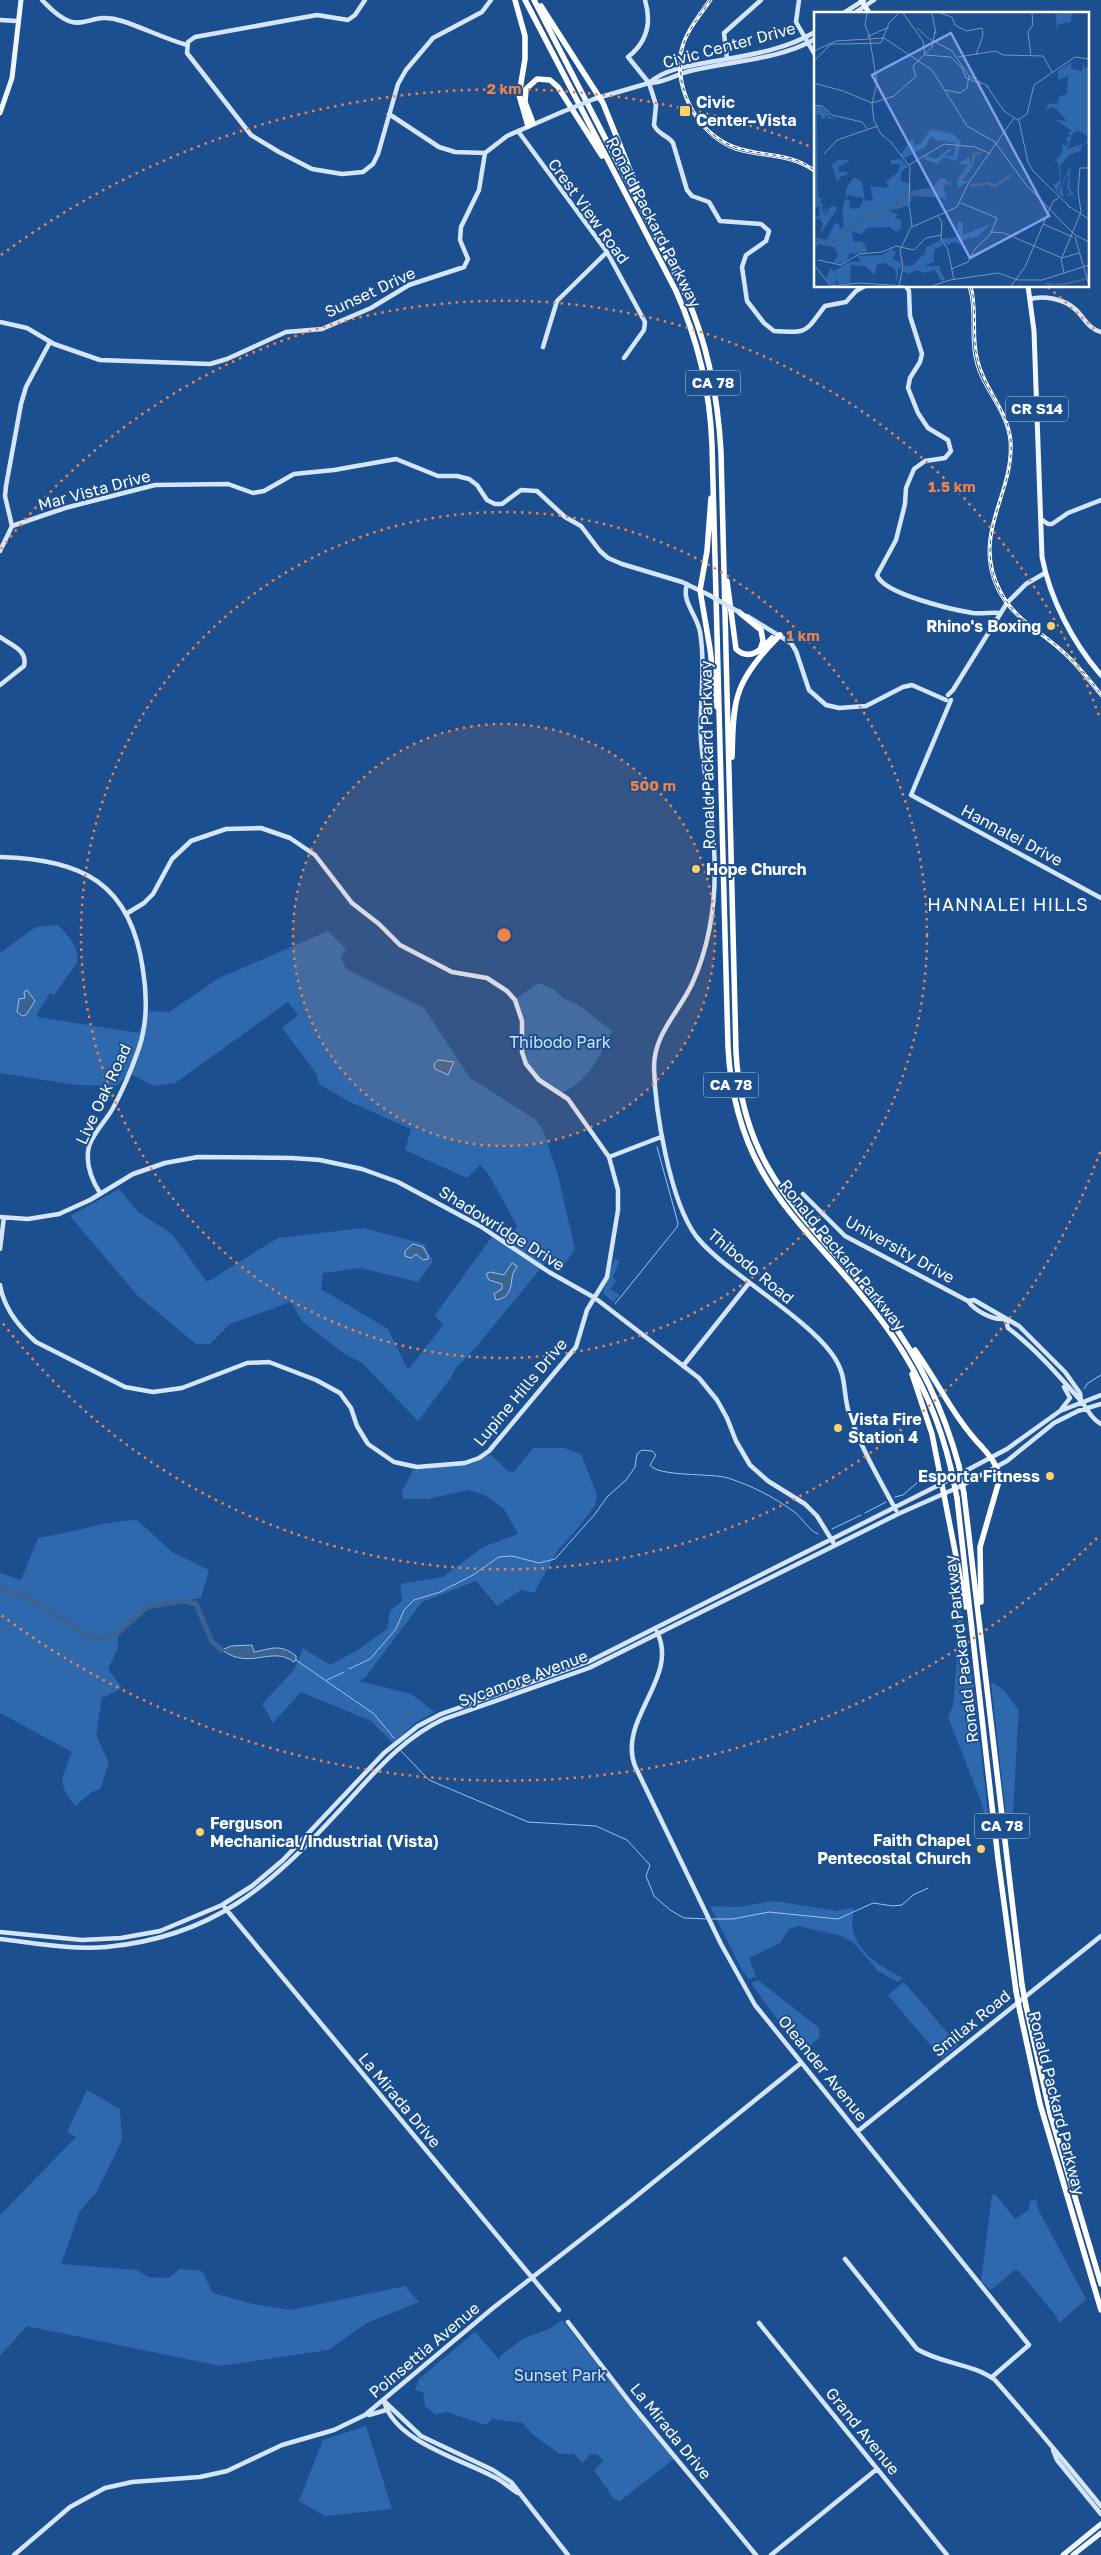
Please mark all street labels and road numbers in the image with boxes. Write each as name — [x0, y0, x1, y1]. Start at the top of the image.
street label: Civic Center Drive — [660, 18, 798, 72]
street label: Ronald Packard Parkway — [602, 133, 706, 311]
street label: Crest View Road — [544, 154, 634, 268]
street label: Sunset Drive — [322, 262, 418, 322]
road number: CA 78 — [686, 370, 740, 396]
road number: CR S14 — [1006, 396, 1068, 422]
street label: Mar Vista Drive — [36, 465, 152, 515]
street label: Ronald Packard Parkway — [695, 660, 719, 850]
street label: Hannalei Drive — [958, 800, 1066, 870]
street label: Live Oak Road — [71, 1041, 135, 1147]
road number: CA 78 — [704, 1072, 758, 1098]
street label: Ronald Packard Parkway — [776, 1175, 910, 1335]
street label: Shadowridge Drive — [435, 1181, 569, 1275]
street label: University Drive — [842, 1211, 958, 1287]
street label: Thibodo Road — [704, 1224, 798, 1308]
street label: Lupine Hills Drive — [469, 1334, 571, 1450]
street label: Ronald Packard Parkway — [940, 1554, 982, 1744]
street label: Sycamore Avenue — [456, 1645, 590, 1711]
road number: CA 78 — [974, 1814, 1030, 1838]
street label: Smilax Road — [928, 1985, 1014, 2061]
street label: Ronald Packard Parkway — [1024, 2009, 1090, 2197]
street label: Oleander Avenue — [774, 2011, 872, 2125]
street label: La Mirada Drive — [354, 2048, 446, 2152]
street label: Poinsettia Avenue — [365, 2298, 483, 2402]
street label: La Mirada Drive — [626, 2379, 716, 2483]
street label: Grand Avenue — [822, 2383, 904, 2479]

